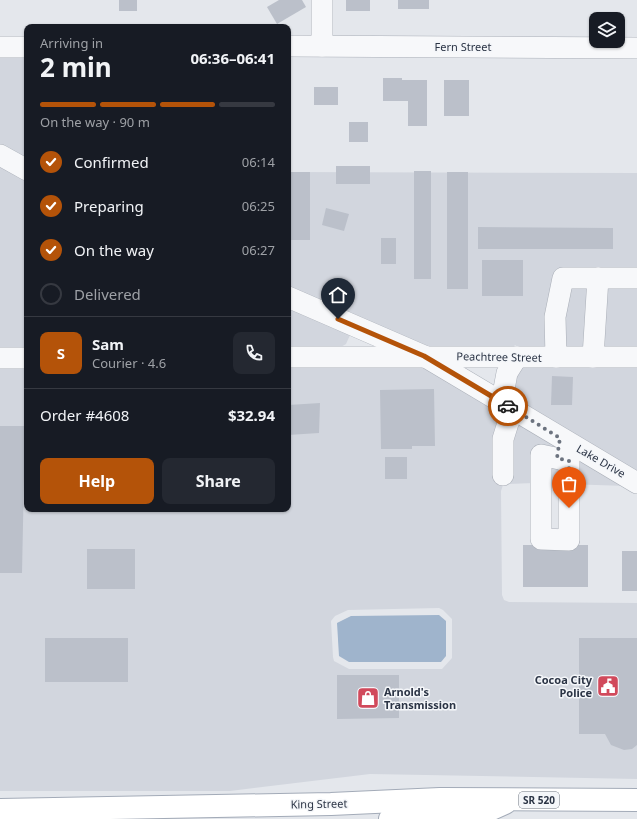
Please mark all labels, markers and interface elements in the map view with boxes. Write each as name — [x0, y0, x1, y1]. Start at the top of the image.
map controls — [589, 12, 625, 48]
button: layers — [589, 12, 625, 48]
text: Arriving in — [40, 34, 103, 52]
street label: Fern Street — [435, 39, 491, 54]
text: 06:36–06:41 — [190, 48, 275, 68]
text: 2 min — [40, 49, 112, 85]
text: On the way · 90 m — [40, 113, 150, 131]
icon: check — [40, 151, 62, 173]
text: Confirmed — [74, 152, 149, 172]
text: 06:14 — [242, 153, 275, 171]
icon: check — [40, 195, 62, 217]
text: Preparing — [74, 196, 144, 216]
text: 06:25 — [242, 197, 275, 215]
icon: check — [40, 239, 62, 261]
text: On the way — [74, 240, 154, 260]
text: 06:27 — [242, 241, 275, 259]
pin — [321, 278, 355, 319]
text: Delivered — [74, 284, 141, 304]
icon: home — [327, 284, 349, 306]
button: phone — [233, 332, 275, 374]
text: Sam — [92, 334, 124, 354]
text: S — [57, 343, 65, 363]
street label: Peachtree Street — [456, 348, 542, 365]
text: Courier · 4.6 — [92, 354, 166, 372]
courier — [488, 386, 528, 426]
icon: car — [497, 395, 519, 417]
text: Order #4608 — [40, 405, 129, 425]
text: $32.94 — [228, 405, 275, 425]
street label: Lake Drive — [574, 441, 628, 481]
button: Help — [40, 458, 154, 504]
button: Share — [162, 458, 275, 504]
pin — [552, 467, 586, 508]
icon: bag — [558, 473, 580, 495]
place label: Cocoa City Police — [535, 672, 593, 700]
public building icon: Cocoa City Police — [595, 673, 621, 699]
place label: Arnold's Transmission — [384, 684, 456, 712]
shop icon: Arnold's Transmission — [355, 685, 381, 711]
road number: SR 520 — [519, 792, 559, 808]
street label: King Street — [290, 796, 348, 811]

